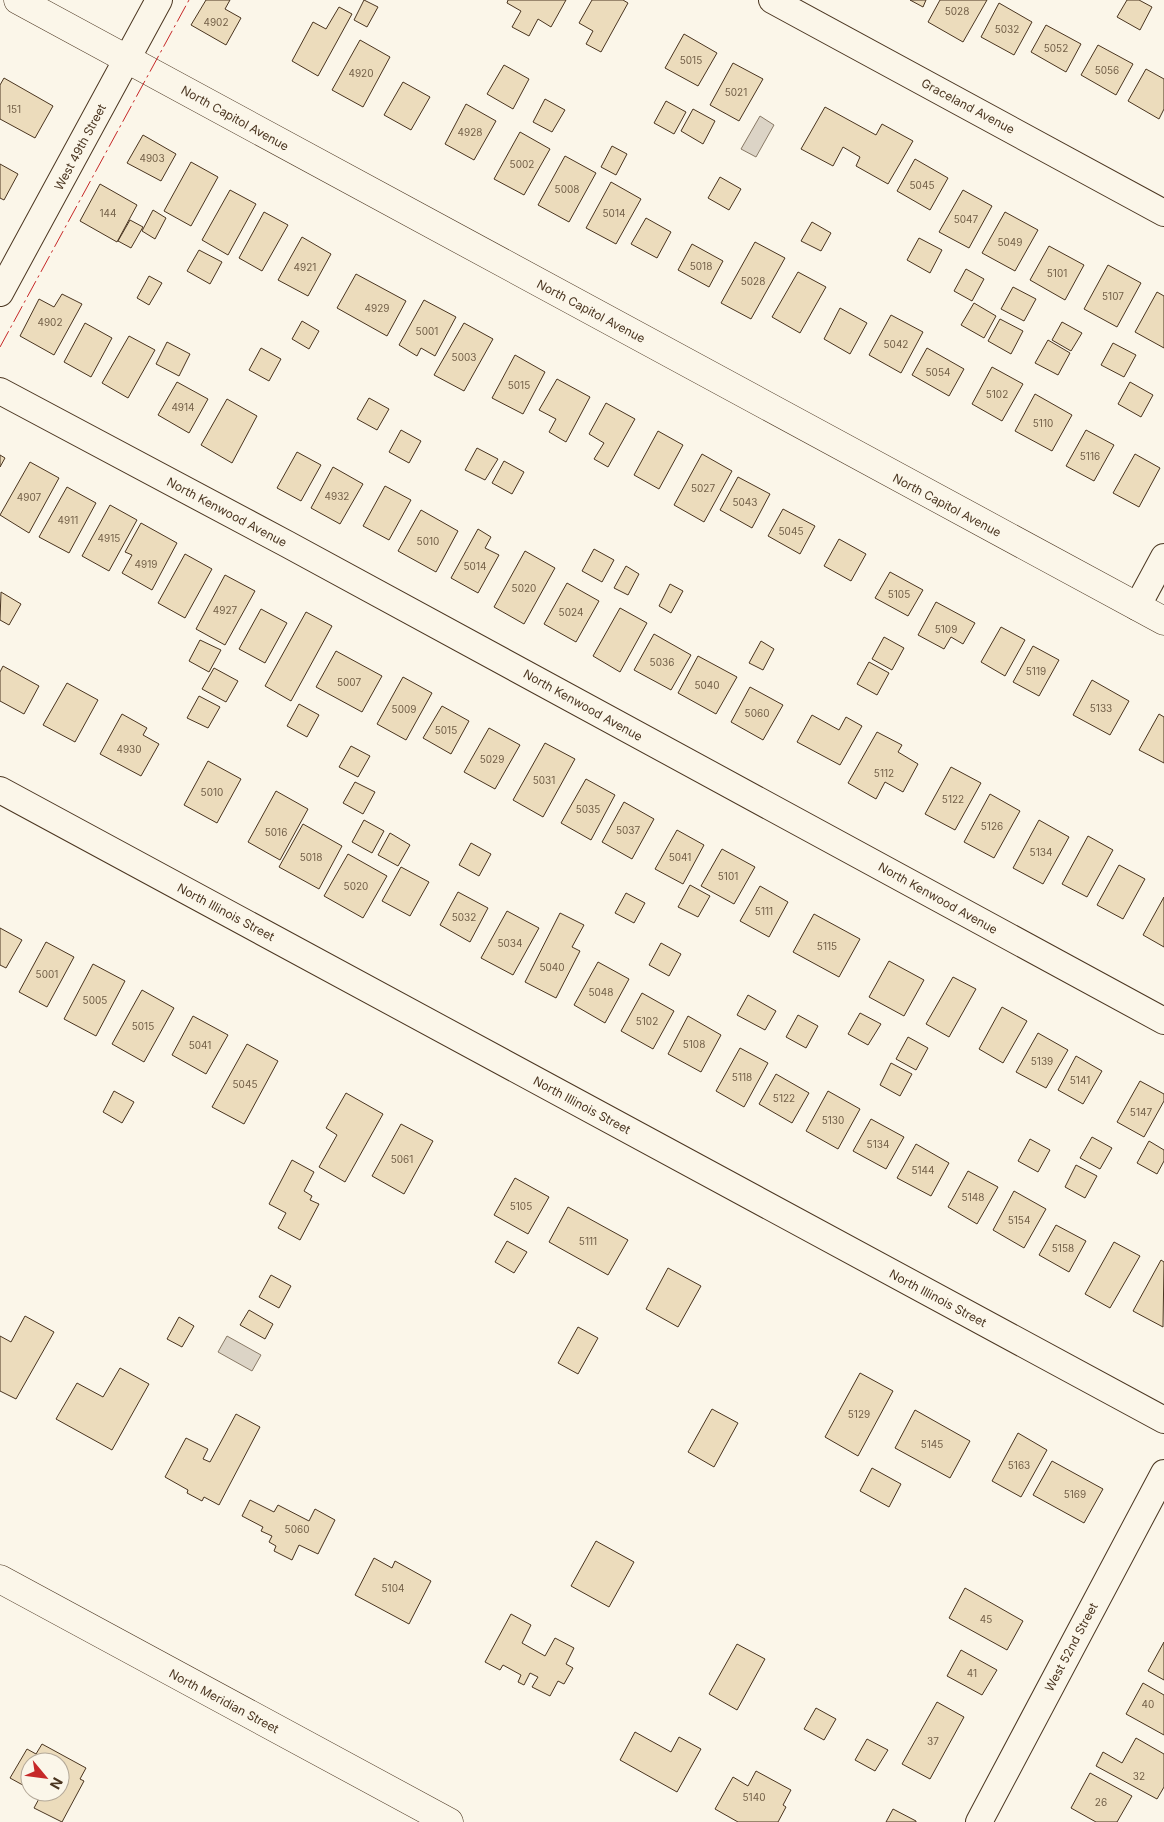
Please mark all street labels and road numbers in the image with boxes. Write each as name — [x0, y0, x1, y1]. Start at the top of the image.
street label: Graceland Avenue — [919, 75, 1017, 137]
street label: North Capitol Avenue — [179, 82, 291, 154]
street label: West 49th Street — [51, 101, 109, 193]
street label: North Capitol Avenue — [534, 276, 648, 346]
street label: North Capitol Avenue — [890, 470, 1004, 540]
street label: North Kenwood Avenue — [164, 474, 290, 550]
street label: North Kenwood Avenue — [521, 666, 645, 744]
street label: North Kenwood Avenue — [876, 859, 1000, 937]
street label: North Illinois Street — [175, 880, 277, 944]
street label: North Illinois Street — [531, 1073, 633, 1137]
street label: North Illinois Street — [887, 1266, 989, 1330]
street label: West 52nd Street — [1041, 1600, 1101, 1694]
street label: North Meridian Street — [167, 1666, 281, 1736]

